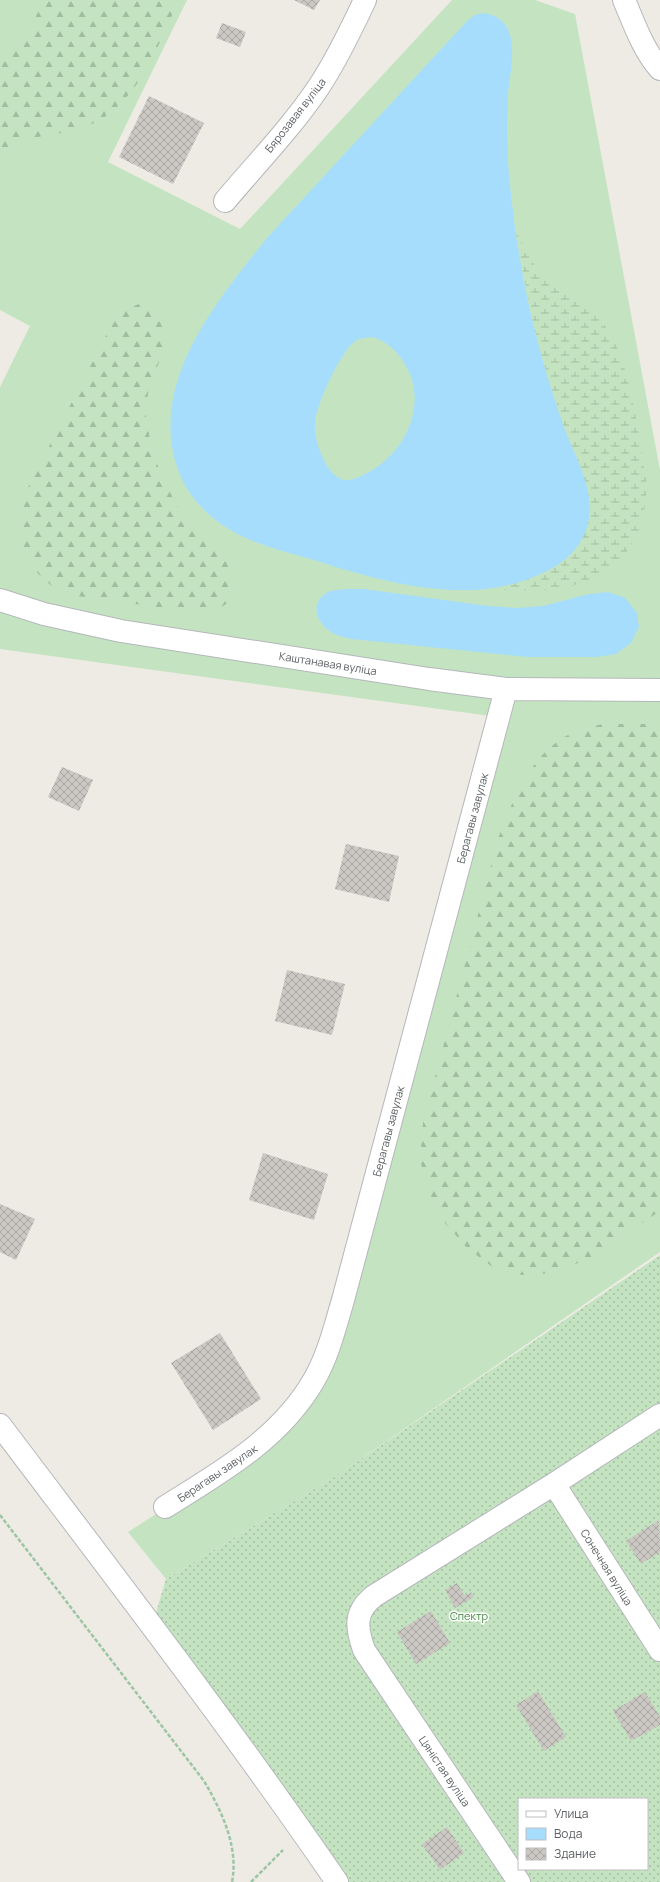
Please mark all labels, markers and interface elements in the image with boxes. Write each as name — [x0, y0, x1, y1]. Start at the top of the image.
street label: Бярозавая вуліца — [261, 75, 329, 155]
street label: Каштанавая вуліца — [278, 648, 378, 678]
street label: Берагавы завулак — [453, 771, 491, 865]
street label: Берагавы завулак — [369, 1084, 407, 1178]
street label: Берагавы завулак — [174, 1440, 260, 1505]
street label: Сонечная вуліца — [577, 1526, 637, 1608]
park label: Спектр — [450, 1608, 489, 1623]
street label: Цяністая вуліца — [416, 1733, 474, 1809]
legend — [518, 1798, 648, 1870]
text: Улица — [554, 1805, 588, 1822]
text: Вода — [554, 1825, 582, 1842]
text: Здание — [554, 1845, 596, 1862]

